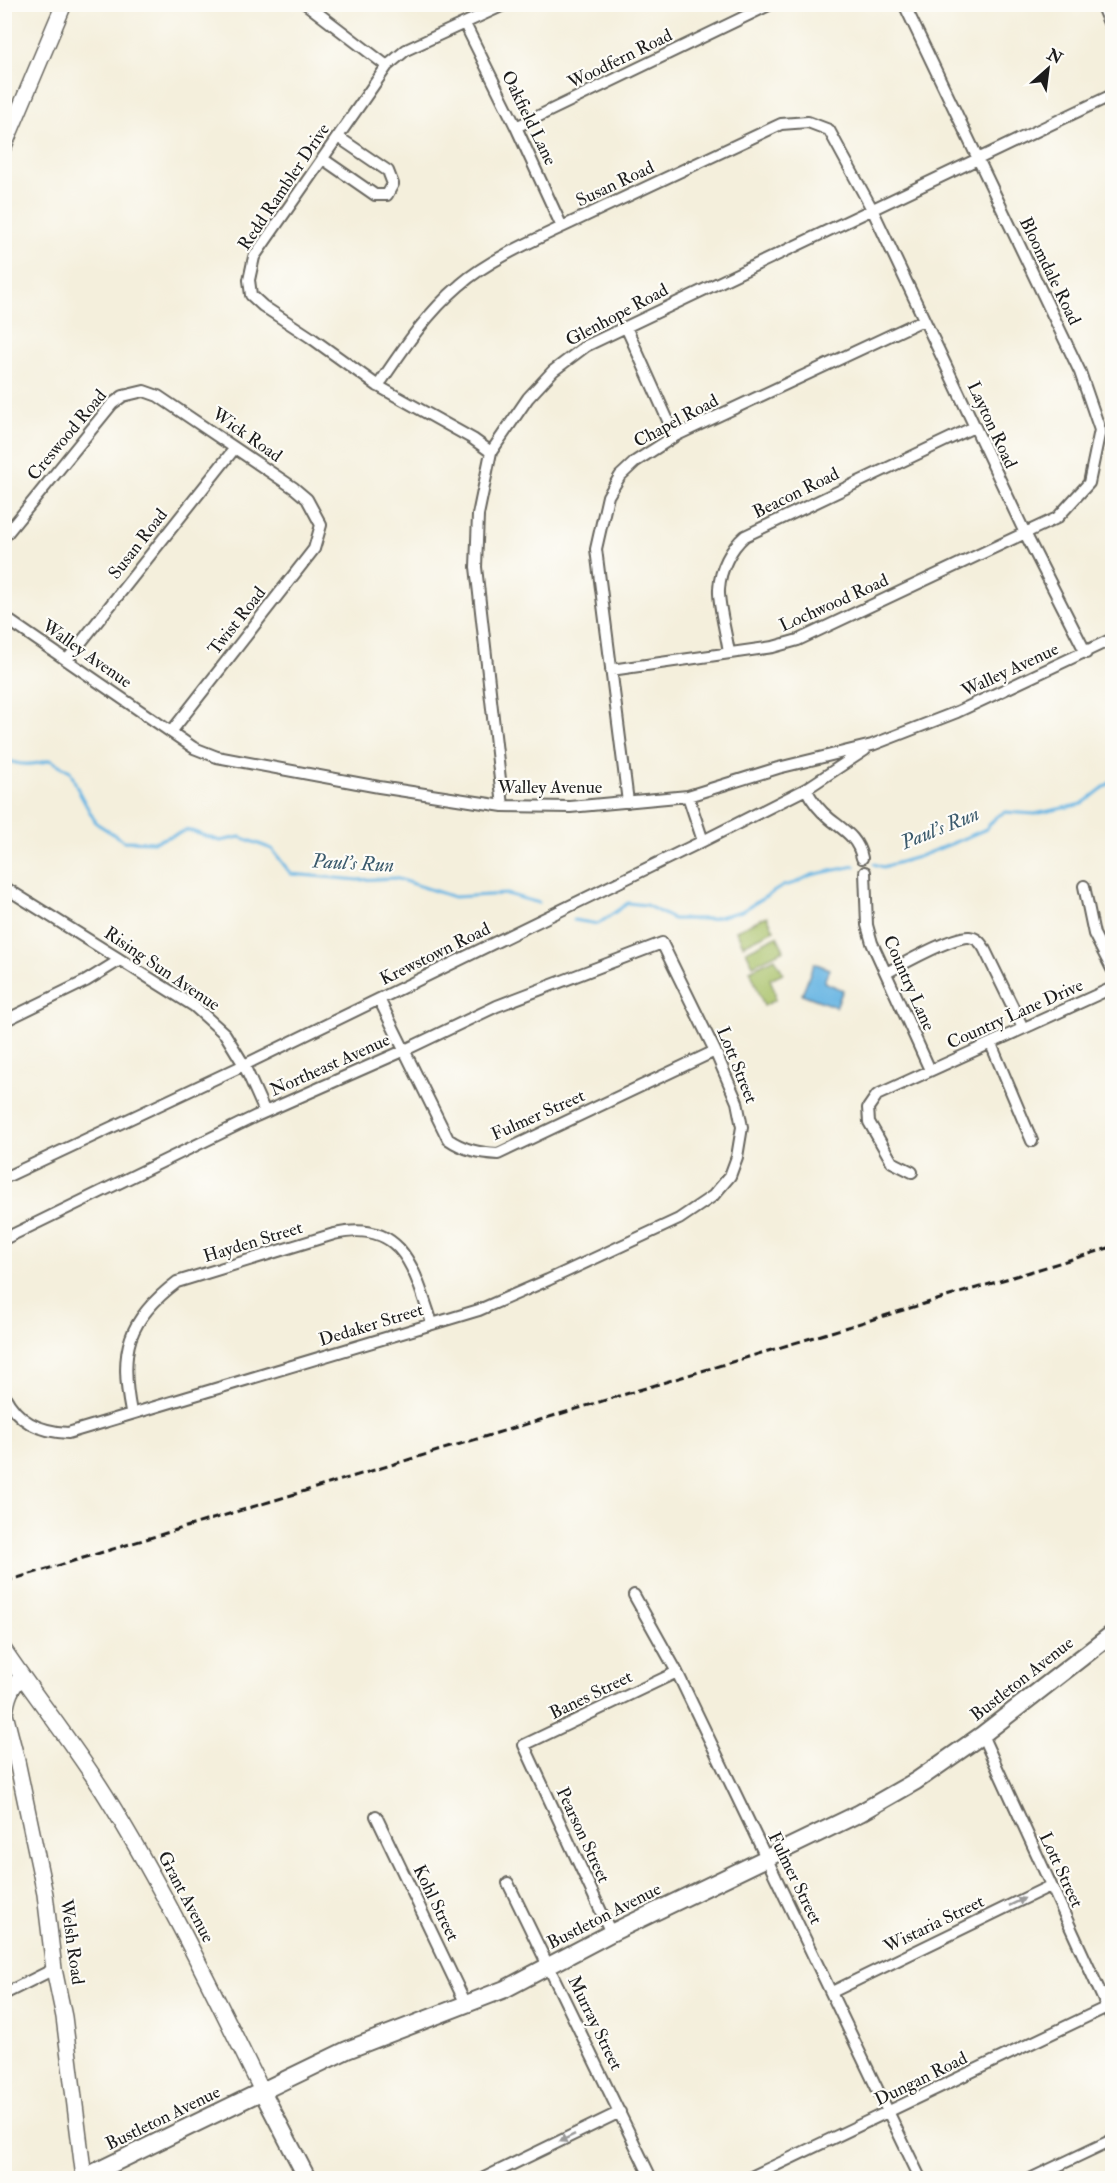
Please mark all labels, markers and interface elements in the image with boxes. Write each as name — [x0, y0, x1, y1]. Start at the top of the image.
street label: Woodfern Road — [563, 24, 676, 95]
north arrow — [1018, 39, 1078, 99]
text: N — [1043, 44, 1066, 69]
street label: Oakfield Lane — [496, 67, 562, 170]
street label: Redd Rambler Drive — [233, 119, 335, 255]
street label: Susan Road — [572, 156, 658, 212]
street label: Bloomdale Road — [1014, 213, 1086, 329]
street label: Glenhope Road — [562, 278, 672, 352]
street label: Layton Road — [962, 378, 1022, 472]
street label: Creswood Road — [22, 385, 112, 485]
street label: Chapel Road — [630, 389, 722, 453]
street label: Wick Road — [207, 402, 287, 468]
street label: Beacon Road — [749, 462, 843, 524]
street label: Susan Road — [103, 504, 173, 584]
street label: Lochwood Road — [776, 569, 892, 637]
street label: Twist Road — [203, 582, 271, 660]
street label: Walley Avenue — [37, 614, 137, 694]
street label: Walley Avenue — [957, 637, 1063, 703]
street label: Walley Avenue — [497, 776, 603, 799]
water label: Paul's Run — [896, 801, 983, 855]
water label: Paul's Run — [310, 848, 395, 878]
street label: Krewstown Road — [376, 917, 494, 991]
street label: Rising Sun Avenue — [100, 922, 225, 1017]
street label: Country Lane — [878, 932, 940, 1035]
street label: Country Lane Drive — [943, 973, 1087, 1054]
street label: Lott Street — [711, 1023, 763, 1107]
street label: Northeast Avenue — [266, 1028, 394, 1102]
street label: Fulmer Street — [488, 1084, 589, 1146]
street label: Hayden Street — [201, 1216, 306, 1268]
street label: Dedaker Street — [316, 1298, 426, 1352]
street label: Bustleton Avenue — [966, 1631, 1079, 1726]
street label: Banes Street — [546, 1665, 636, 1725]
street label: Pearson Street — [551, 1783, 615, 1887]
street label: Fulmer Street — [763, 1828, 827, 1928]
street label: Lott Street — [1034, 1829, 1089, 1912]
street label: Grant Avenue — [152, 1847, 220, 1947]
street label: Kohl Street — [408, 1861, 464, 1945]
street label: Bustleton Avenue — [543, 1877, 665, 1955]
street label: Wistaria Street — [879, 1890, 988, 1959]
street label: Welsh Road — [55, 1897, 89, 1986]
one-way arrow — [1008, 1898, 1025, 1907]
street label: Murray Street — [562, 1972, 628, 2074]
street label: Dungan Road — [871, 2047, 971, 2111]
street label: Bustleton Avenue — [102, 2080, 225, 2156]
one-way arrow — [558, 2133, 575, 2143]

